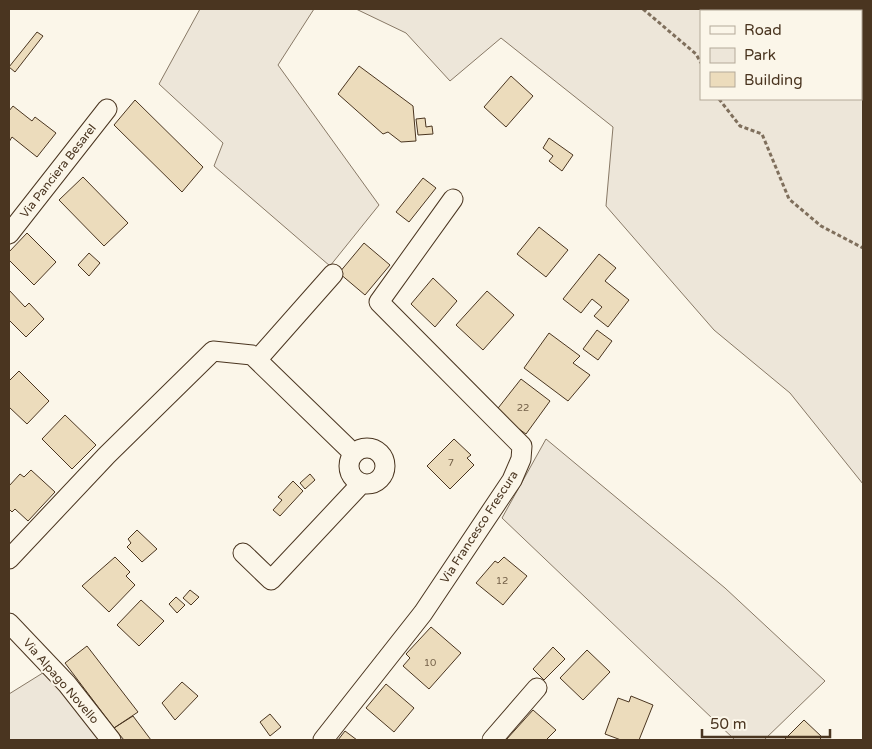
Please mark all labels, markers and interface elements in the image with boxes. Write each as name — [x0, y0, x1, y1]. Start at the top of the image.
legend — [700, 10, 862, 100]
text: Road — [744, 21, 782, 39]
text: Park — [744, 46, 776, 64]
text: Building — [744, 71, 803, 89]
street label: Via Panciera Besarel — [17, 121, 99, 221]
house number: 22 — [517, 402, 529, 414]
house number: 7 — [448, 457, 454, 469]
street label: Via Francesco Frescura — [437, 468, 521, 586]
house number: 12 — [496, 575, 508, 587]
street label: Via Alpago Novello — [20, 636, 102, 726]
house number: 10 — [424, 657, 436, 669]
scale bar — [702, 706, 830, 738]
text: 50 m — [710, 715, 747, 733]

